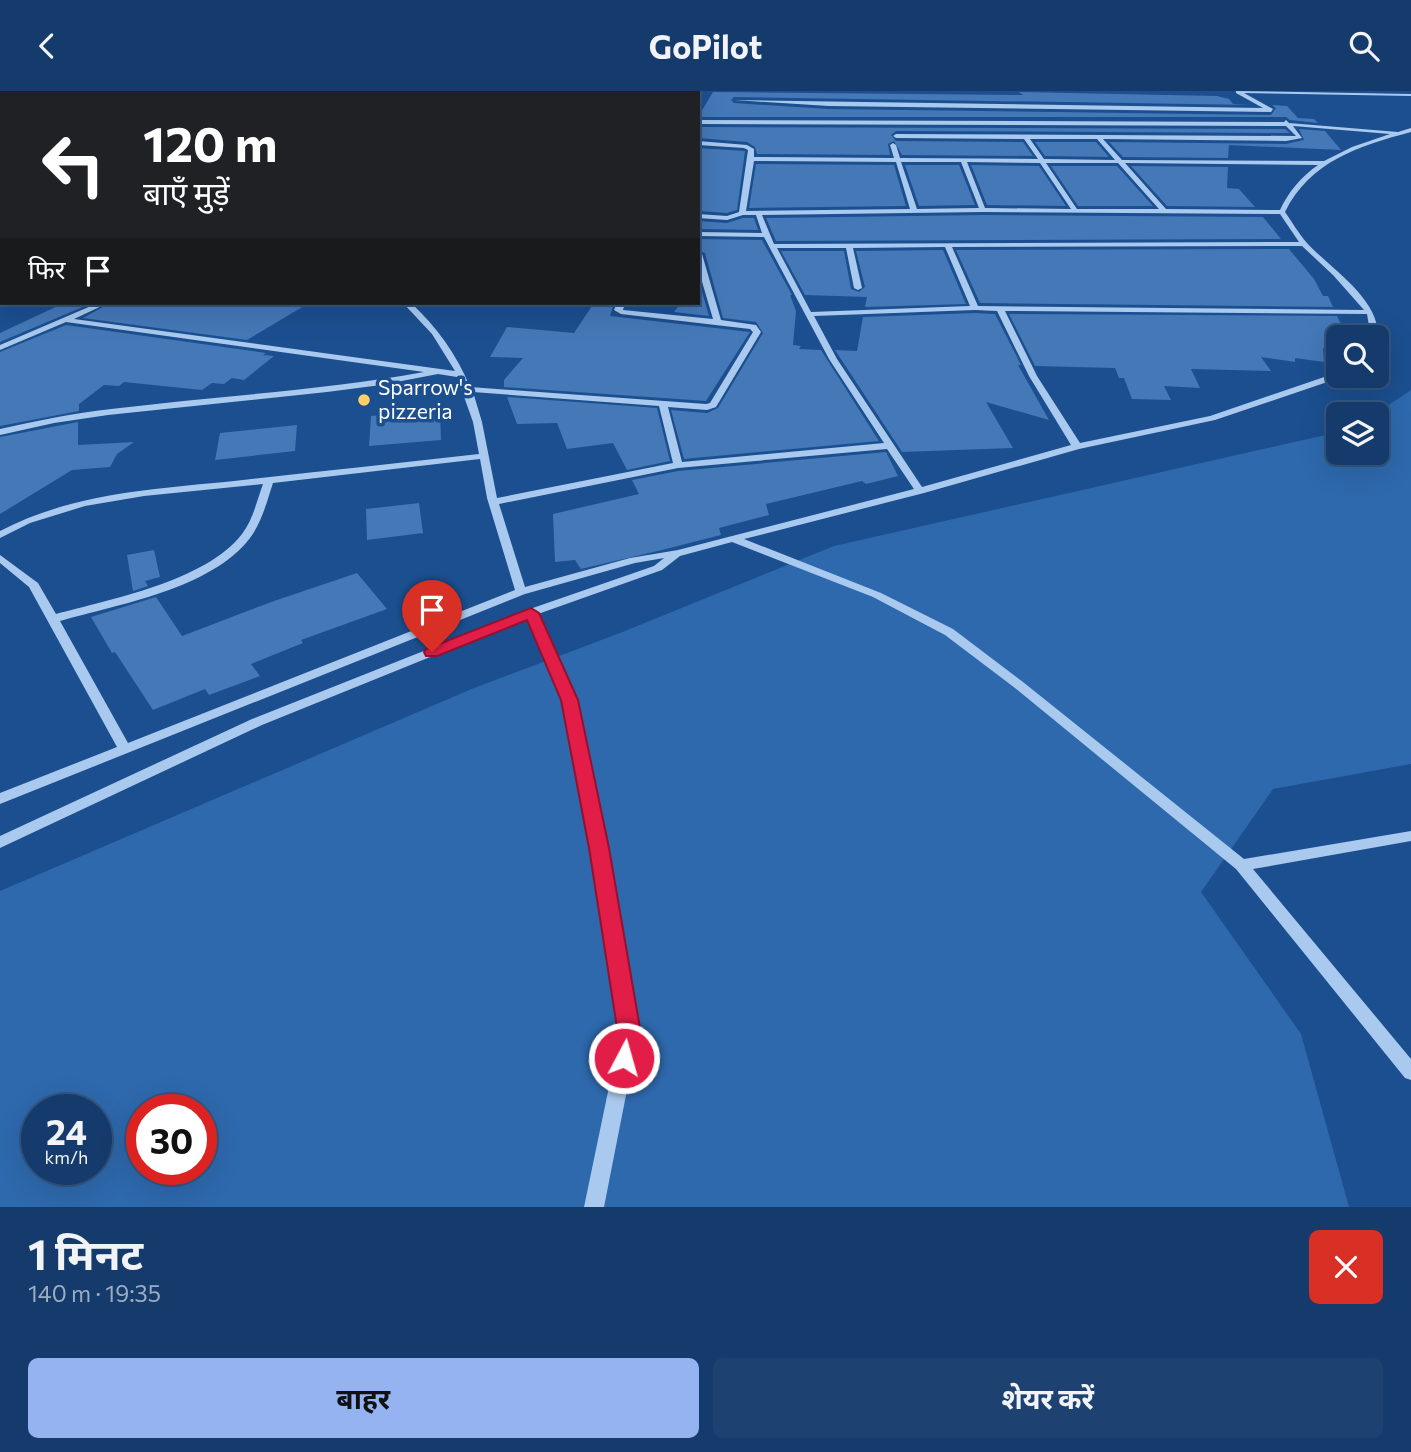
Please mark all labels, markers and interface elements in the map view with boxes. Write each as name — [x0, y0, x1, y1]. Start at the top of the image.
text: GoPilot — [649, 26, 762, 66]
icon: back — [28, 27, 66, 65]
icon: search — [1345, 27, 1383, 65]
text: 120 m — [143, 112, 277, 172]
icon: left — [28, 119, 119, 210]
text: बाएँ मुड़ें — [143, 172, 230, 212]
icon: arrive — [79, 252, 117, 290]
text: फिर — [28, 253, 65, 284]
map controls — [1326, 325, 1389, 465]
button: search — [1326, 325, 1389, 388]
place label: Sparrow's pizzeria — [378, 374, 473, 423]
marker: Sparrow's pizzeria — [356, 392, 372, 408]
button: layers — [1326, 402, 1389, 465]
pin — [402, 580, 462, 652]
icon: arrive — [413, 591, 451, 629]
position arrow — [587, 1021, 661, 1095]
speed limit sign: 30 — [126, 1094, 217, 1185]
text: 24 — [46, 1109, 87, 1152]
text: km/h — [45, 1146, 88, 1168]
text: 1 मिनट — [28, 1227, 143, 1279]
button: close — [1309, 1230, 1383, 1304]
text: 140 m · 19:35 — [28, 1279, 161, 1307]
button: बाहर — [28, 1358, 699, 1438]
button: शेयर करें — [713, 1358, 1383, 1438]

